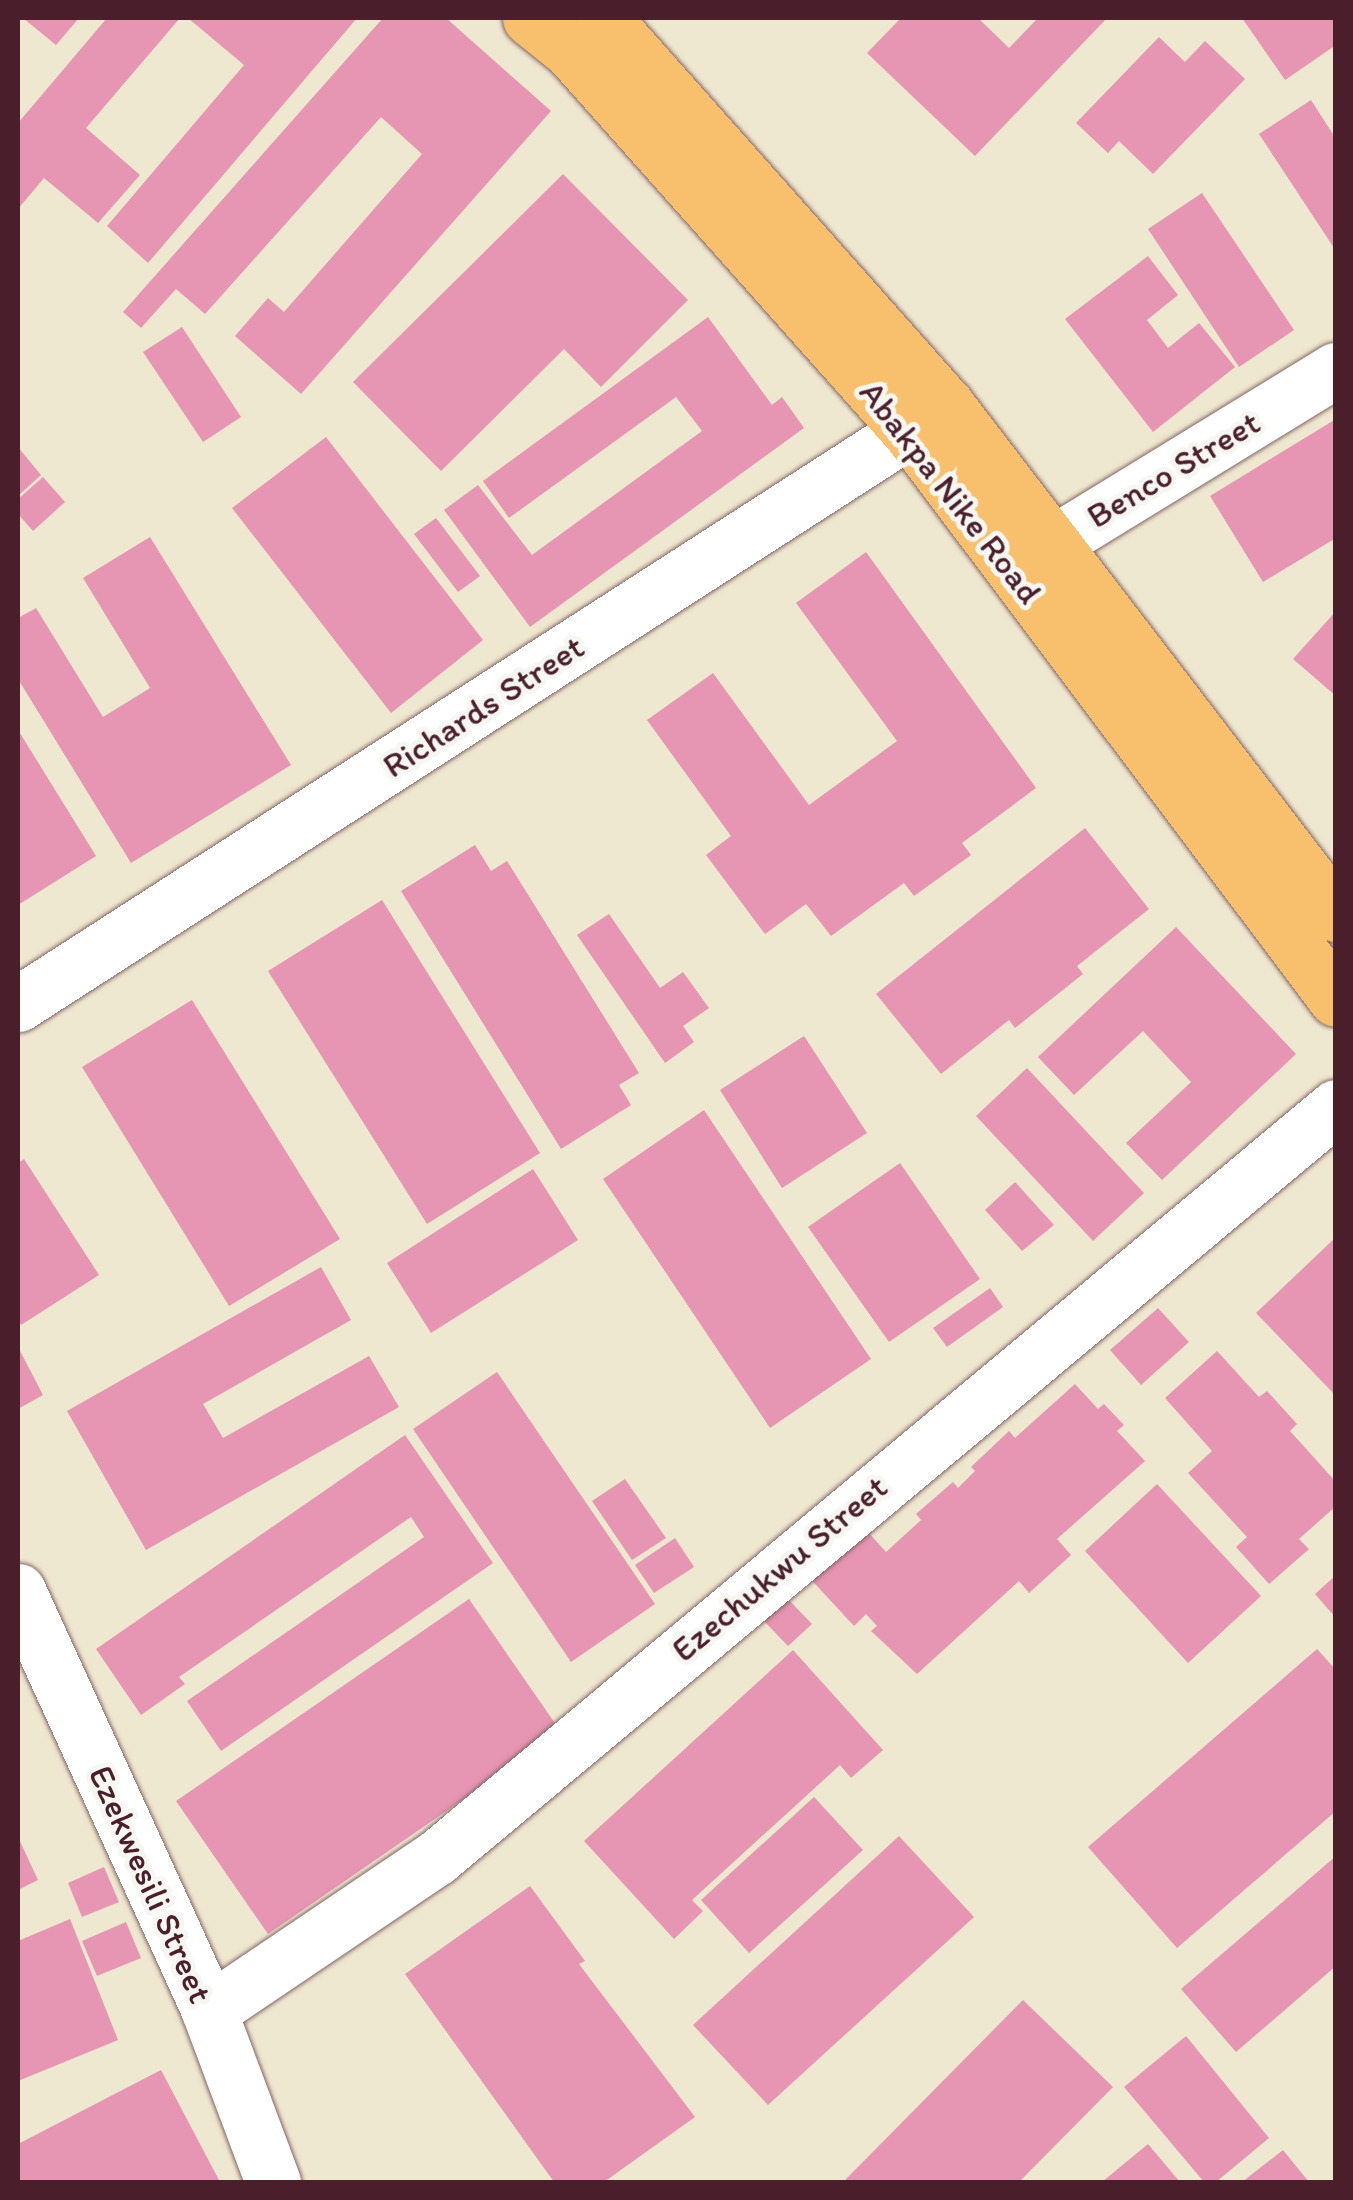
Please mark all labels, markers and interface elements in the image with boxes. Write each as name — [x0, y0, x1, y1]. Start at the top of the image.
street label: Abakpa Nike Road — [851, 372, 1051, 612]
street label: Benco Street — [1079, 401, 1267, 537]
street label: Richards Street — [375, 626, 591, 786]
street label: Ezechukwu Street — [663, 1466, 895, 1670]
street label: Ezekwesili Street — [80, 1759, 222, 2009]

